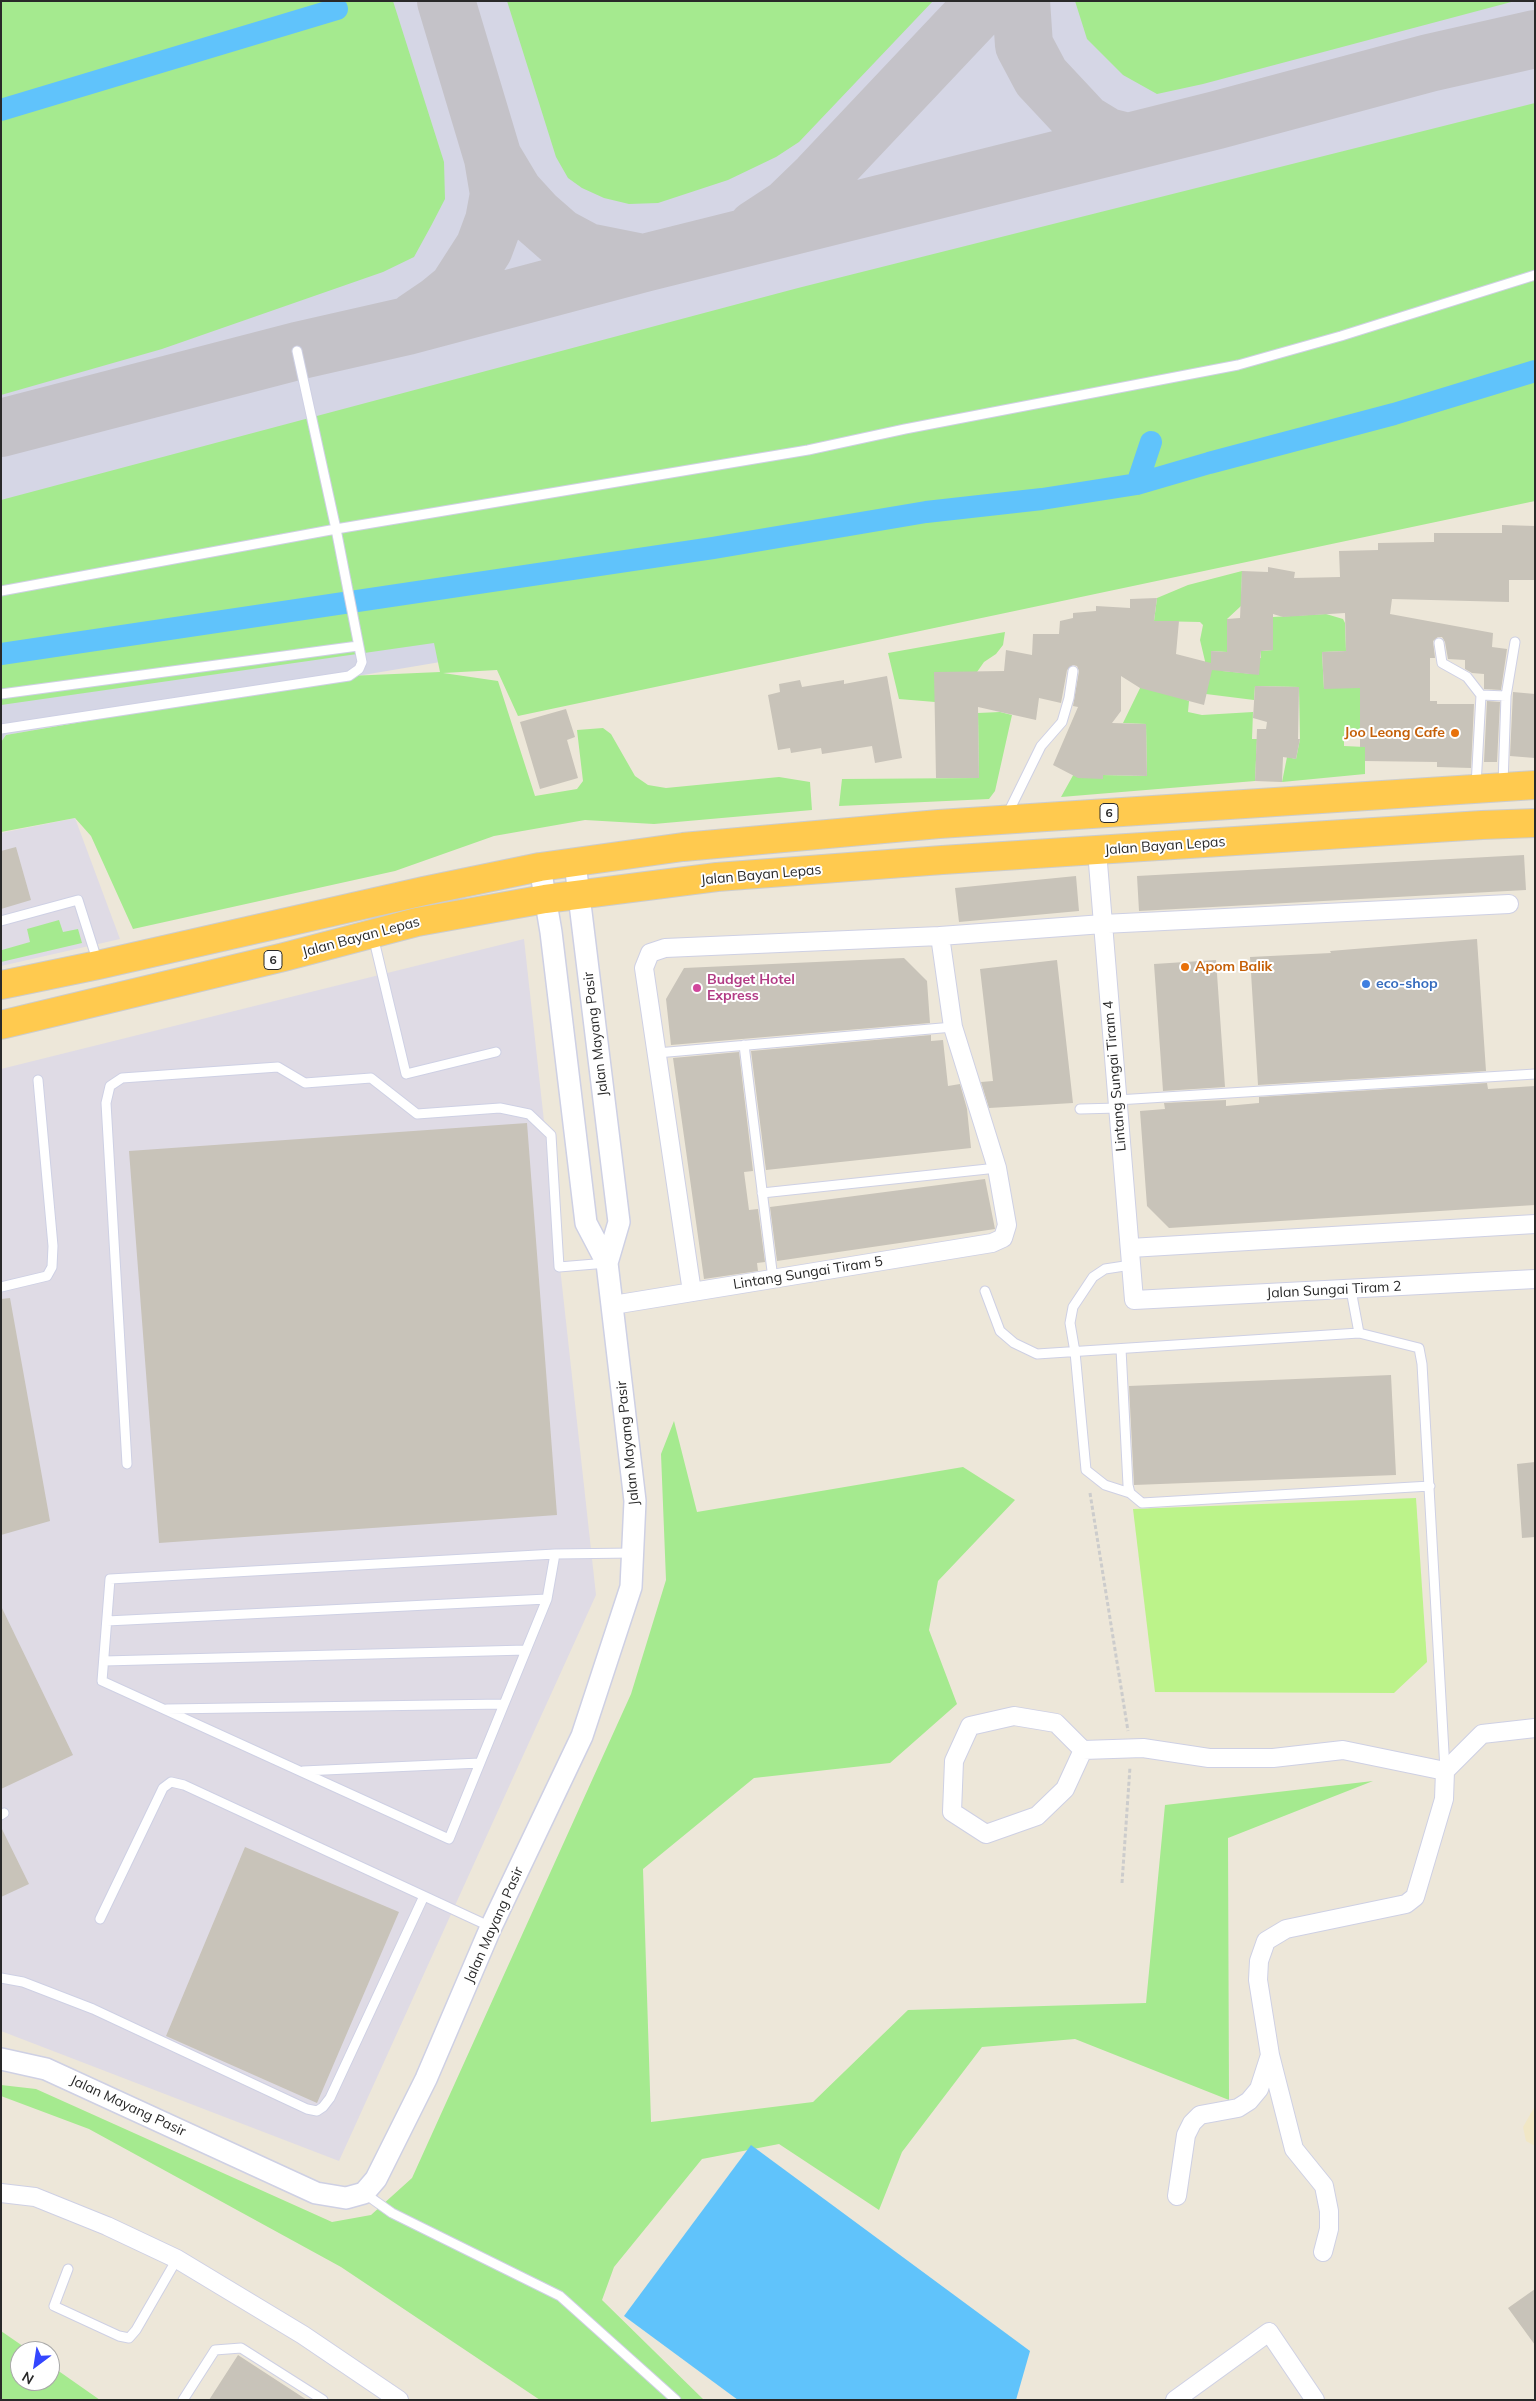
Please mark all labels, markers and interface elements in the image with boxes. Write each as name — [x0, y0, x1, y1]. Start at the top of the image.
place label: Joo Leong Cafe — [1344, 725, 1445, 741]
marker: Joo Leong Cafe — [1449, 727, 1461, 739]
road number: 6 — [1100, 804, 1118, 822]
street label: Jalan Bayan Lepas — [1104, 833, 1226, 859]
street label: Jalan Bayan Lepas — [700, 861, 822, 889]
street label: Jalan Bayan Lepas — [300, 913, 422, 961]
road number: 6 — [264, 950, 282, 970]
place label: Apom Balik — [1195, 959, 1272, 975]
marker: Apom Balik — [1179, 961, 1191, 973]
street label: Jalan Mayang Pasir — [580, 971, 612, 1097]
place label: Budget Hotel Express — [707, 972, 795, 1004]
place label: eco-shop — [1376, 976, 1438, 992]
marker: eco-shop — [1360, 978, 1372, 990]
marker: Budget Hotel Express — [691, 982, 703, 994]
street label: Lintang Sungai Tiram 4 — [1100, 1000, 1130, 1152]
street label: Lintang Sungai Tiram 5 — [732, 1253, 884, 1293]
street label: Jalan Sungai Tiram 2 — [1266, 1278, 1402, 1302]
street label: Jalan Mayang Pasir — [613, 1380, 643, 1506]
street label: Jalan Mayang Pasir — [461, 1864, 527, 1986]
street label: Jalan Mayang Pasir — [68, 2072, 188, 2140]
north arrow — [10, 2341, 60, 2391]
text: N — [19, 2368, 37, 2388]

